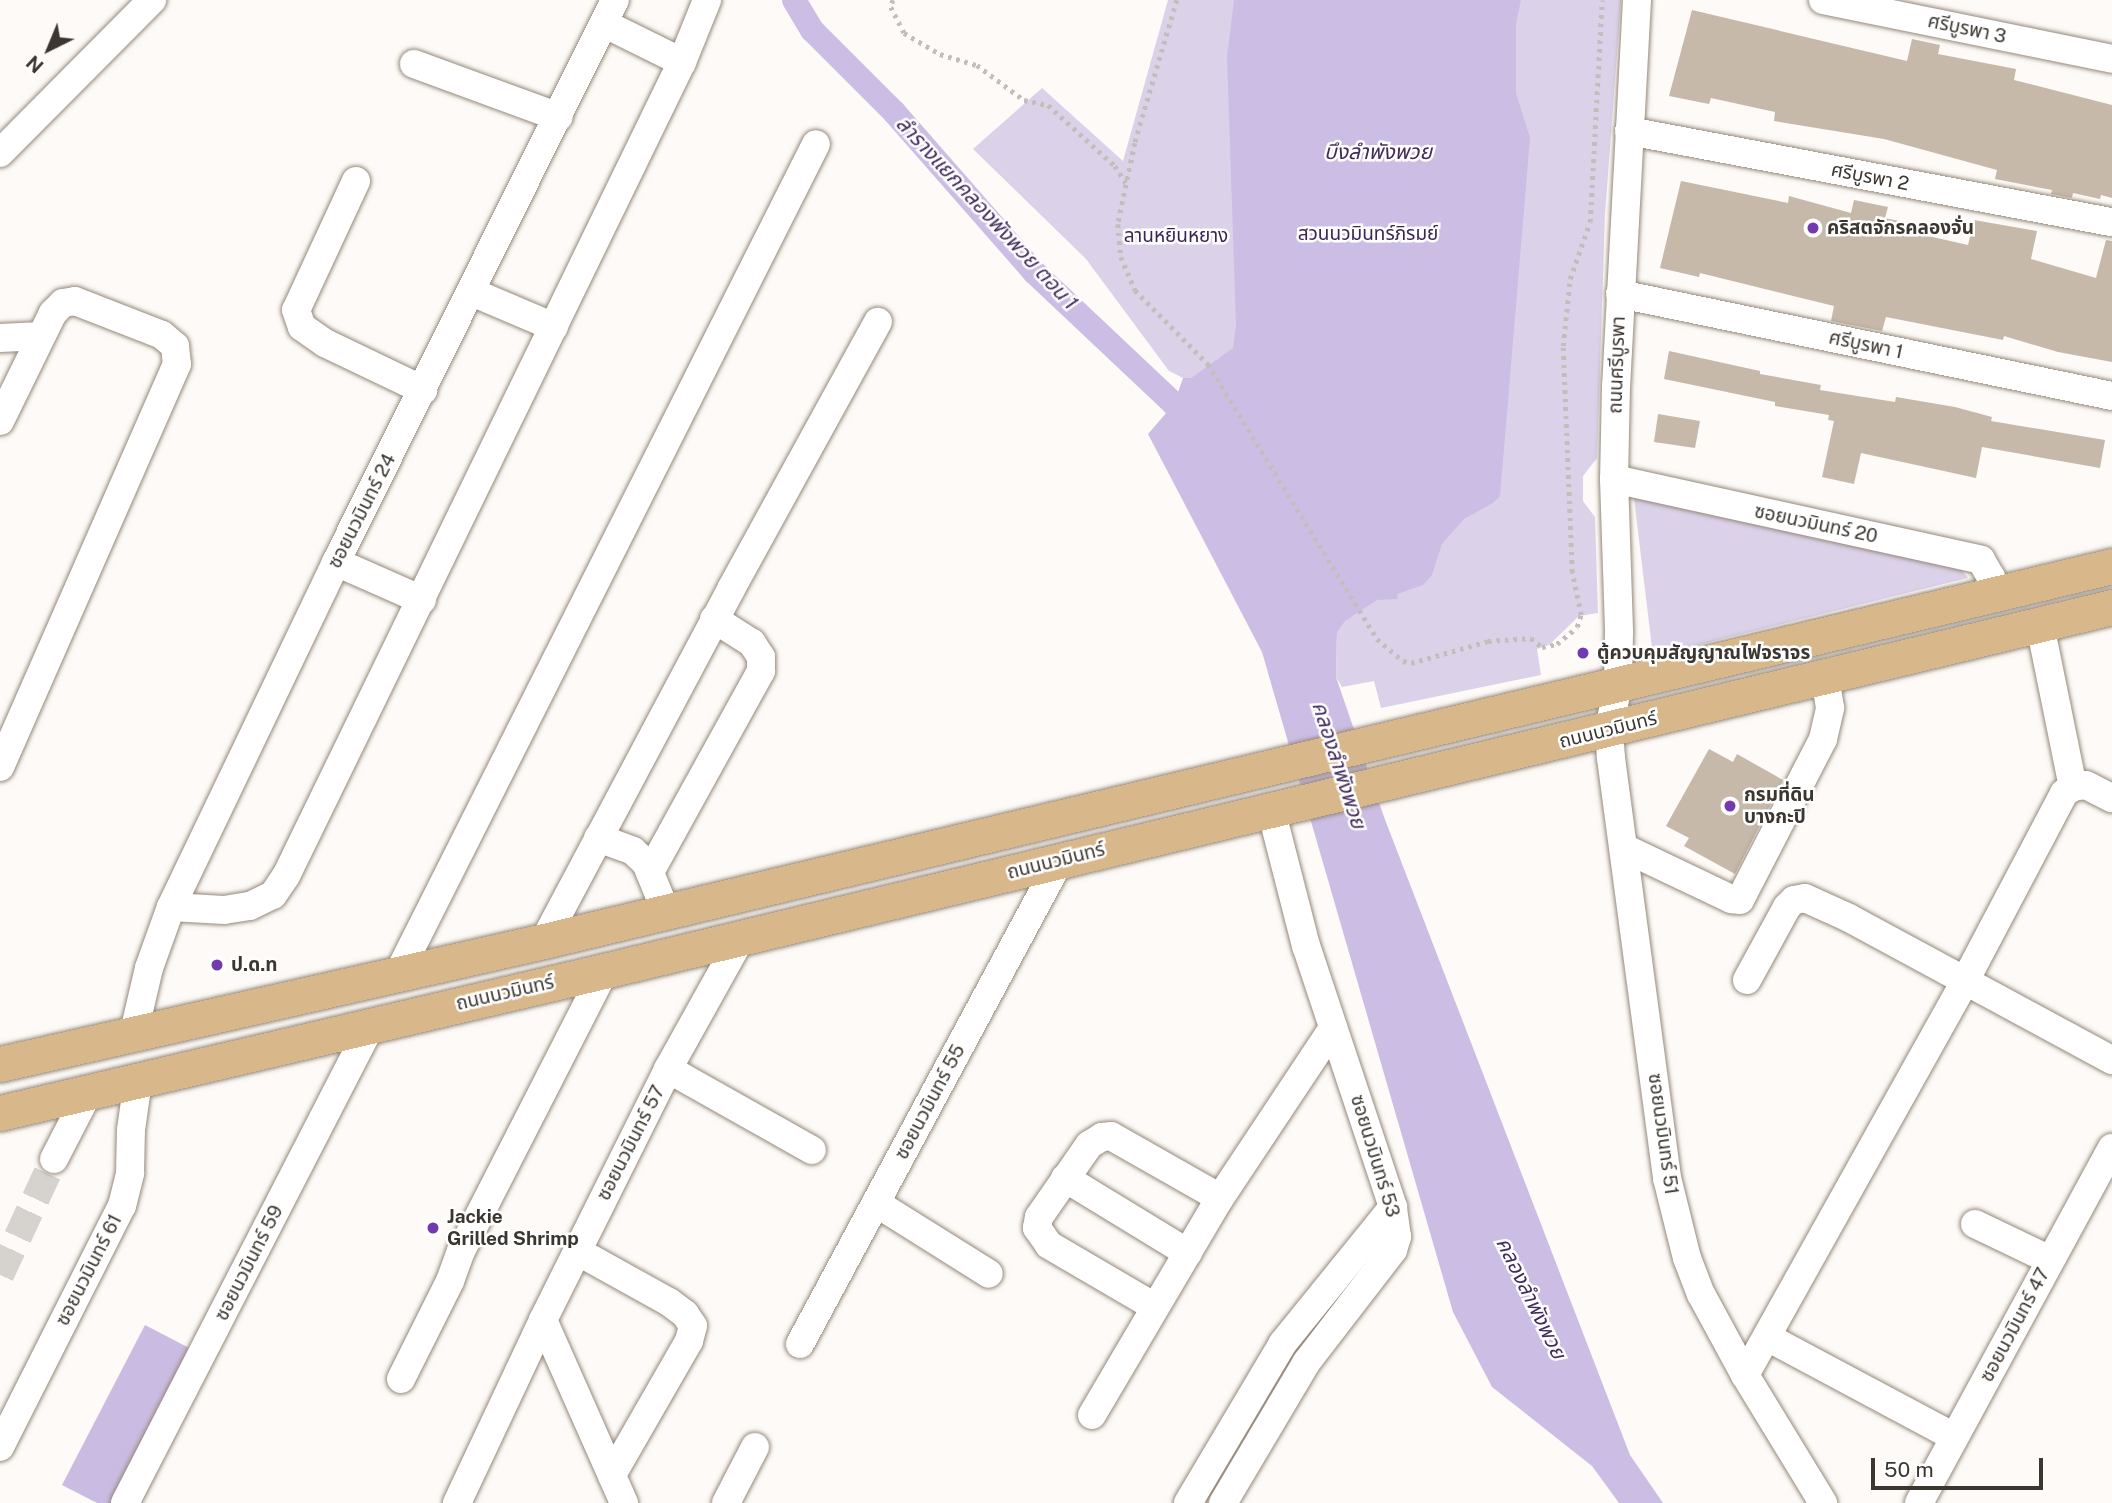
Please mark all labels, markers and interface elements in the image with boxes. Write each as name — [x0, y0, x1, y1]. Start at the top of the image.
street label: ศรีบูรพา 3 — [1926, 10, 2008, 48]
north arrow — [14, 14, 84, 84]
text: N — [22, 51, 48, 77]
water label: ลำรางแยกคลองพังพวย ตอน 1 — [891, 111, 1083, 315]
water label: บึงลำพังพวย — [1324, 139, 1432, 165]
street label: ศรีบูรพา 2 — [1829, 158, 1911, 196]
place label: คริสตจักรคลองจั่น — [1827, 217, 1974, 239]
marker: คริสตจักรคลองจั่น — [1805, 220, 1821, 236]
park label: สวนนวมินทร์ภิรมย์ — [1298, 223, 1438, 245]
park label: ลานหยินหยาง — [1124, 225, 1228, 247]
street label: ถนนศรีบูรพา — [1604, 316, 1630, 414]
street label: ศรีบูรพา 1 — [1827, 326, 1905, 364]
street label: ซอยนวมินทร์ 24 — [323, 450, 401, 572]
street label: ซอยนวมินทร์ 20 — [1752, 500, 1880, 548]
place label: ตู้ควบคุมสัญญาณไฟจราจร — [1597, 642, 1810, 664]
marker: ตู้ควบคุมสัญญาณไฟจราจร — [1575, 645, 1591, 661]
water label: คลองลำพังพวย — [1307, 698, 1371, 832]
street label: ถนนนวมินทร์ — [1557, 707, 1659, 753]
place label: กรมที่ดิน บางกะปิ — [1744, 784, 1815, 828]
marker: กรมที่ดิน บางกะปิ — [1722, 798, 1738, 814]
street label: ถนนนวมินทร์ — [1005, 838, 1107, 884]
place label: ป.ด.ท — [231, 954, 278, 976]
marker: ป.ด.ท — [209, 957, 225, 973]
street label: ถนนนวมินทร์ — [454, 971, 556, 1015]
street label: ซอยนวมินทร์ 55 — [890, 1041, 970, 1163]
street label: ซอยนวมินทร์ 51 — [1643, 1072, 1683, 1196]
street label: ซอยนวมินทร์ 57 — [592, 1082, 670, 1204]
street label: ซอยนวมินทร์ 53 — [1346, 1092, 1404, 1220]
street label: ซอยนวมินทร์ 59 — [210, 1201, 288, 1325]
place label: Jackie Grilled Shrimp — [447, 1206, 579, 1250]
street label: ซอยนวมินทร์ 61 — [51, 1210, 127, 1330]
marker: Jackie Grilled Shrimp — [425, 1220, 441, 1236]
water label: คลองลำพังพวย — [1491, 1233, 1571, 1363]
street label: ซอยนวมินทร์ 47 — [1975, 1264, 2055, 1386]
scale bar — [1874, 1444, 2046, 1488]
text: 50 m — [1884, 1457, 1934, 1482]

